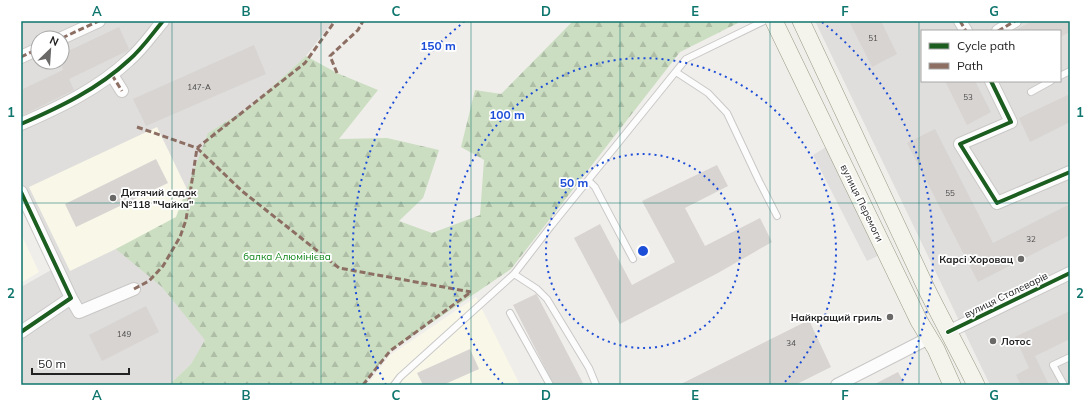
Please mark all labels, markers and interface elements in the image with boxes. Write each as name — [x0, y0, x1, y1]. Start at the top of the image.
text: A — [92, 3, 102, 19]
text: B — [242, 3, 251, 19]
text: C — [392, 3, 401, 19]
text: D — [541, 3, 551, 19]
text: E — [691, 3, 699, 19]
text: F — [841, 3, 849, 19]
text: G — [989, 3, 999, 19]
north arrow — [30, 30, 70, 70]
legend — [921, 30, 1061, 82]
text: N — [48, 33, 61, 49]
house number: 51 — [868, 33, 878, 43]
text: 150 m — [420, 38, 456, 53]
text: Cycle path — [957, 38, 1015, 53]
text: Path — [957, 58, 983, 73]
house number: 147-А — [187, 82, 211, 92]
house number: 53 — [963, 92, 973, 102]
text: 1 — [7, 104, 15, 120]
text: 1 — [1076, 104, 1084, 120]
text: 100 m — [489, 107, 525, 122]
street label: вулиця Перемоги — [838, 162, 886, 244]
text: 50 m — [560, 175, 588, 190]
place label: Дитячий садок №118 "Чайка" — [121, 186, 197, 211]
house number: 55 — [945, 188, 955, 198]
marker: Дитячий садок №118 "Чайка" — [108, 193, 118, 203]
house number: 32 — [1026, 234, 1036, 244]
centre of rings — [636, 244, 650, 258]
park label: балка Алюмінієва — [243, 250, 331, 263]
place label: Карсі Хоровац — [939, 253, 1014, 266]
marker: Карсі Хоровац — [1016, 254, 1026, 264]
street label: вулиця Сталеварів — [962, 269, 1050, 321]
text: 2 — [7, 285, 15, 301]
text: 2 — [1076, 285, 1084, 301]
place label: Найкращий гриль — [791, 311, 882, 324]
marker: Найкращий гриль — [885, 312, 895, 322]
house number: 149 — [117, 329, 131, 339]
place label: Лотос — [1001, 335, 1031, 348]
marker: Лотос — [988, 336, 998, 346]
house number: 34 — [786, 338, 796, 348]
scale bar — [32, 350, 129, 376]
text: 50 m — [38, 356, 66, 371]
text: A — [92, 387, 102, 403]
text: B — [242, 387, 251, 403]
text: C — [392, 387, 401, 403]
text: D — [541, 387, 551, 403]
text: E — [691, 387, 699, 403]
text: F — [841, 387, 849, 403]
text: G — [989, 387, 999, 403]

